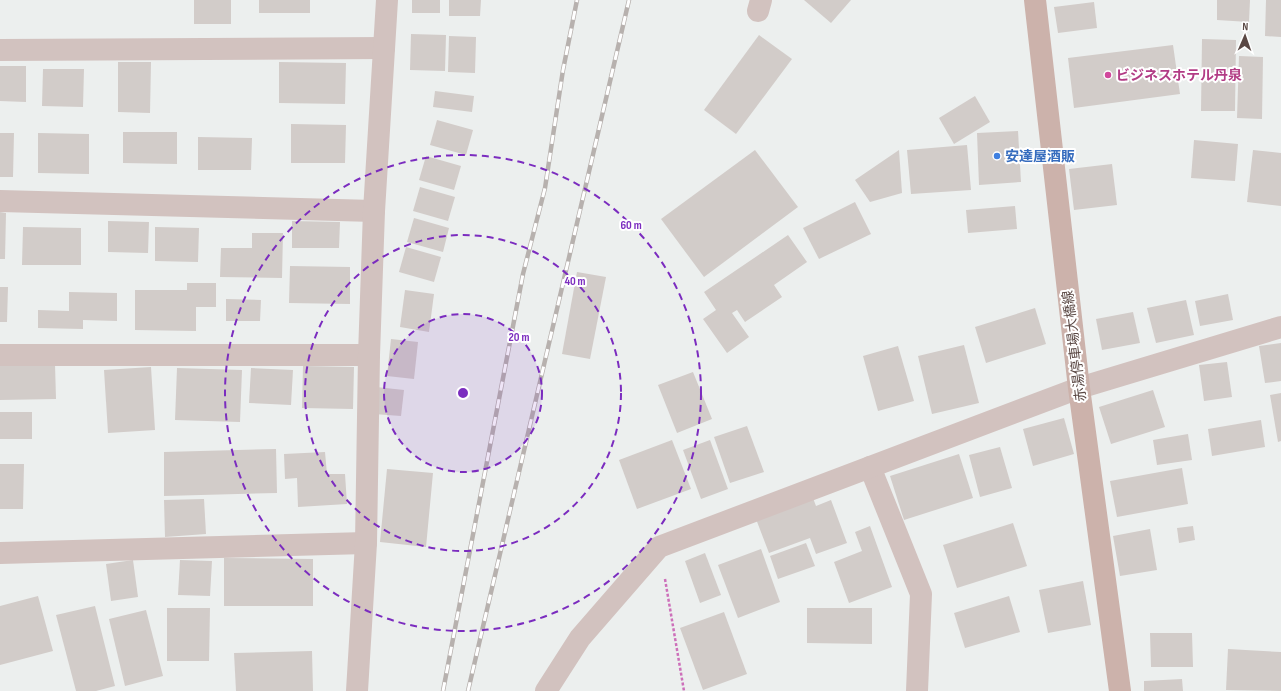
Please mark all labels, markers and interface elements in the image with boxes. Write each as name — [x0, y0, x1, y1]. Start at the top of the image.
north arrow — [1225, 16, 1265, 56]
text: N — [1242, 20, 1249, 33]
place label: ビジネスホテル丹泉 — [1116, 67, 1242, 84]
marker: ビジネスホテル丹泉 — [1103, 70, 1113, 80]
place label: 安達屋酒販 — [1005, 148, 1075, 165]
marker: 安達屋酒販 — [992, 151, 1002, 161]
text: 60 m — [620, 218, 642, 233]
text: 40 m — [564, 274, 586, 289]
street label: 赤湯停車場大橋線 — [1059, 289, 1090, 403]
text: 20 m — [509, 330, 529, 345]
centre of rings — [456, 386, 470, 400]

